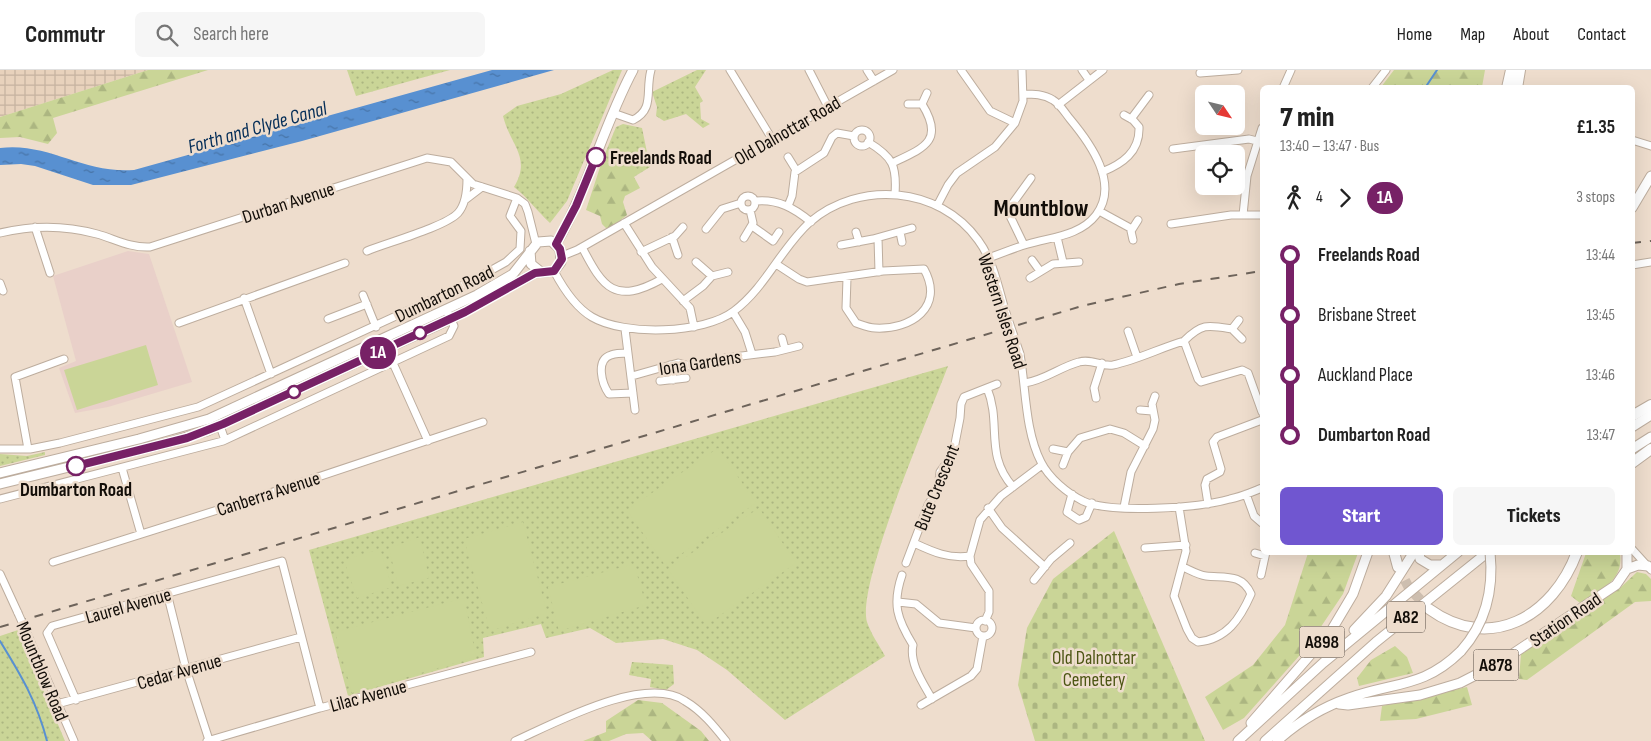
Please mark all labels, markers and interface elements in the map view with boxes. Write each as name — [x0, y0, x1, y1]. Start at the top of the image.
search box — [135, 12, 485, 57]
text: Commutr — [25, 20, 105, 49]
icon: search — [153, 21, 181, 49]
text: Search here — [193, 23, 269, 46]
text: Home — [1397, 24, 1432, 45]
text: Map — [1460, 24, 1485, 45]
text: About — [1513, 24, 1549, 45]
text: Contact — [1577, 24, 1626, 45]
north arrow — [1195, 85, 1245, 135]
map controls — [1195, 85, 1245, 195]
street label: Old Dalnottar Road — [731, 92, 845, 171]
water label: Forth and Clyde Canal — [185, 96, 331, 159]
text: 7 min — [1280, 101, 1334, 134]
text: £1.35 — [1576, 116, 1615, 139]
text: 13:40 – 13:47 · Bus — [1280, 137, 1379, 156]
button: locate — [1195, 145, 1245, 195]
marker: Freelands Road — [586, 147, 606, 167]
place label: Freelands Road — [610, 147, 712, 170]
street label: Durban Avenue — [239, 178, 337, 229]
icon: walk — [1280, 184, 1308, 212]
icon: forward — [1331, 184, 1359, 212]
text: 1A — [1377, 187, 1393, 208]
text: 4 — [1316, 188, 1323, 207]
text: 3 stops — [1576, 188, 1615, 207]
district label: Mountblow — [994, 194, 1089, 223]
text: Freelands Road — [1318, 244, 1420, 267]
text: 13:44 — [1586, 246, 1615, 265]
street label: Western Isles Road — [972, 251, 1031, 372]
street label: Dumbarton Road — [392, 261, 498, 328]
text: Brisbane Street — [1318, 304, 1416, 327]
text: 13:45 — [1587, 306, 1615, 325]
unlabelled marker — [413, 326, 427, 340]
line badge: 1A — [356, 337, 400, 369]
text: 1A — [370, 342, 386, 363]
street label: Iona Gardens — [658, 346, 743, 381]
text: Auckland Place — [1318, 364, 1413, 387]
text: 13:46 — [1586, 366, 1615, 385]
unlabelled marker — [287, 385, 301, 399]
text: Dumbarton Road — [1318, 424, 1430, 447]
text: 13:47 — [1587, 426, 1615, 445]
street label: Bute Crescent — [910, 441, 965, 534]
marker: Dumbarton Road — [66, 456, 86, 476]
street label: Canberra Avenue — [214, 467, 323, 522]
place label: Dumbarton Road — [20, 479, 132, 502]
button: Start — [1280, 487, 1443, 545]
button: Tickets — [1453, 487, 1615, 545]
street label: Laurel Avenue — [83, 583, 174, 630]
street label: Station Road — [1526, 588, 1606, 652]
road number: A82 — [1387, 602, 1425, 632]
street label: Mountblow Road — [10, 618, 73, 725]
road number: A898 — [1300, 626, 1344, 658]
park label: Old Dalnottar Cemetery — [1052, 647, 1137, 692]
street label: Cedar Avenue — [134, 649, 224, 695]
road number: A878 — [1474, 650, 1518, 680]
street label: Lilac Avenue — [327, 675, 409, 718]

